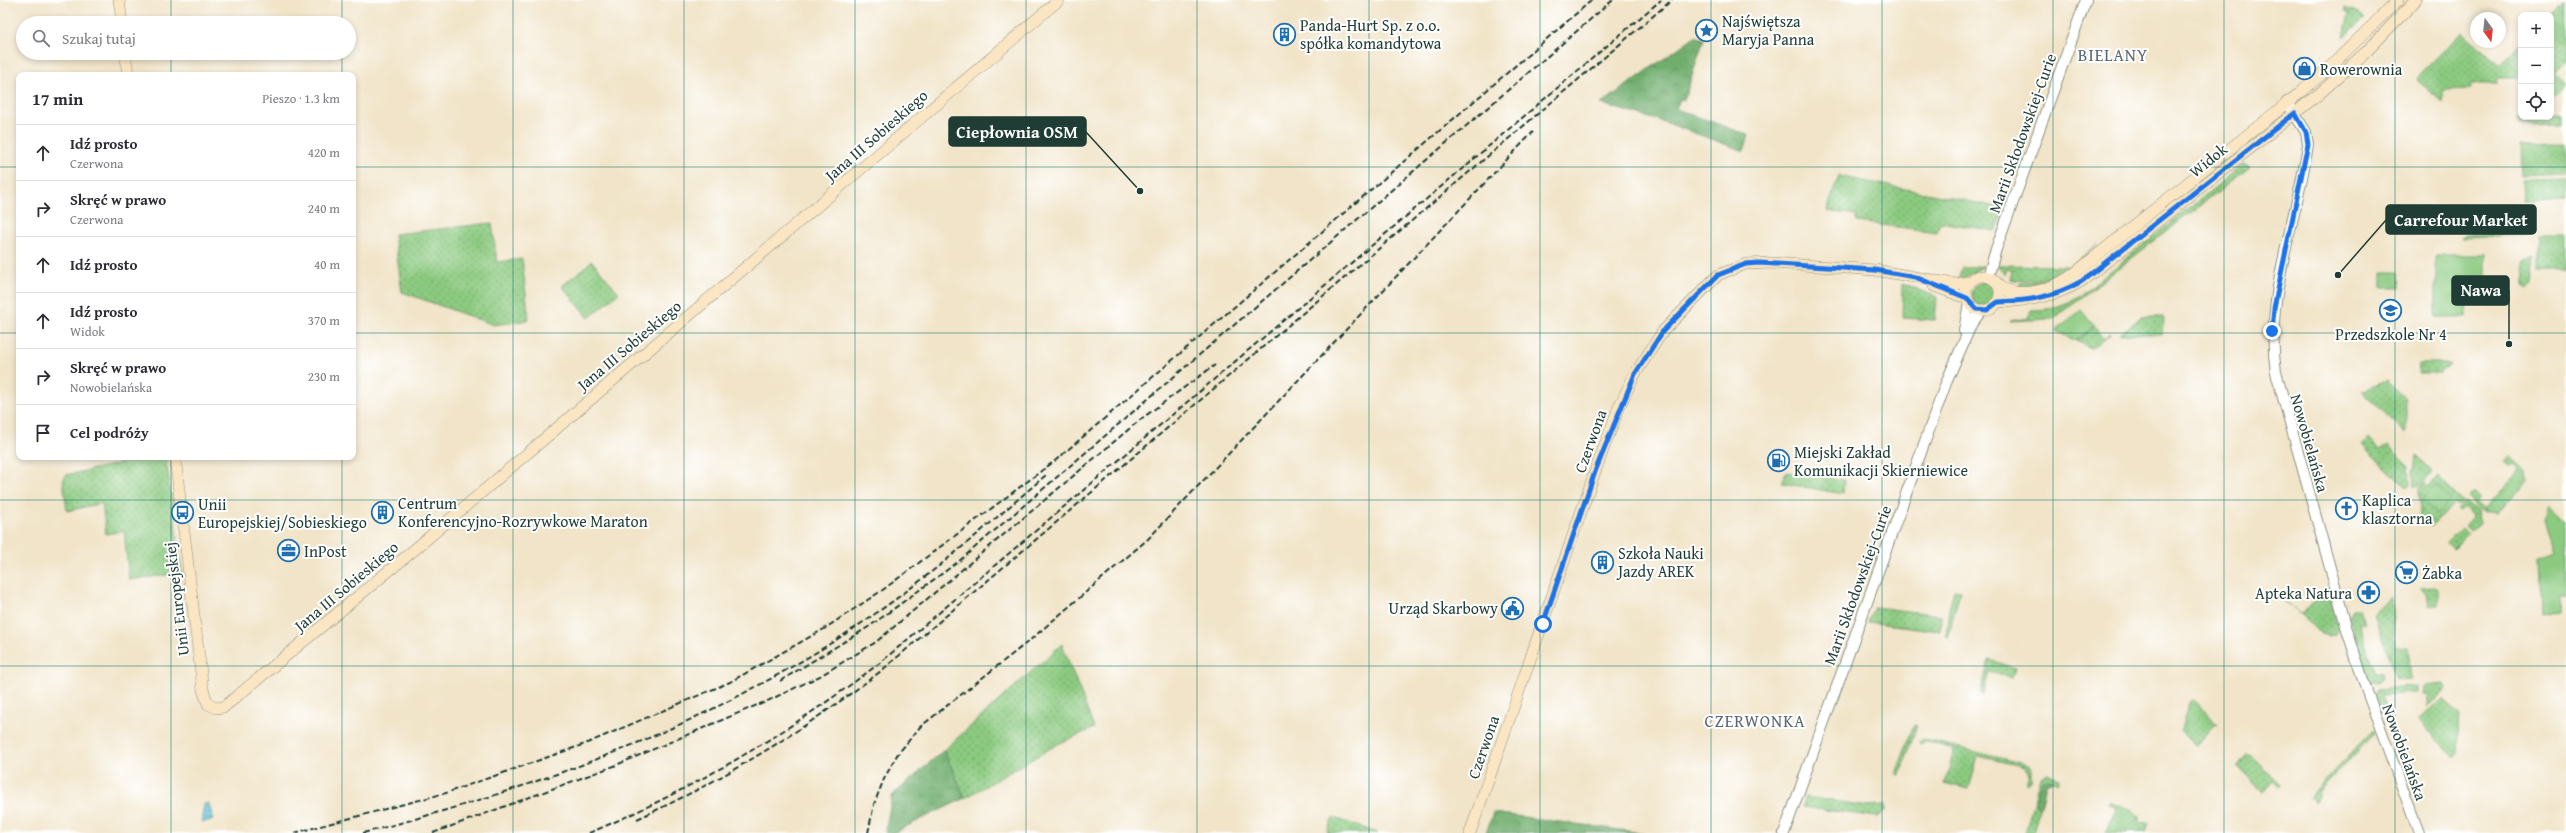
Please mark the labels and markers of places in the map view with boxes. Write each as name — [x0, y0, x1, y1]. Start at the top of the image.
place label: Najświętsza Maryja Panna — [1722, 9, 1815, 51]
place label: Panda-Hurt Sp. z o.o. spółka komandytowa — [1300, 13, 1442, 55]
place icon: Najświętsza Maryja Panna — [1694, 17, 1720, 43]
building icon: Panda-Hurt Sp. z o.o. spółka komandytowa — [1271, 21, 1297, 47]
shop icon: Rowerownia — [2291, 56, 2317, 82]
place label: Rowerownia — [2320, 57, 2403, 81]
callout: Ciepłownia OSM — [949, 117, 1086, 146]
callout: Carrefour Market — [2386, 205, 2536, 234]
callout: Nawa — [2452, 276, 2509, 305]
school or university icon: Przedszkole Nr 4 — [2378, 298, 2404, 324]
place label: Przedszkole Nr 4 — [2335, 322, 2447, 346]
place label: Miejski Zakład Komunikacji Skierniewice — [1794, 440, 1968, 482]
fuel station icon: Miejski Zakład Komunikacji Skierniewice — [1765, 448, 1791, 474]
place label: Kaplica klasztorna — [2362, 488, 2433, 530]
place label: Centrum Konferencyjno-Rozrywkowe Maraton — [398, 491, 648, 533]
place label: Unii Europejskiej/Sobieskiego — [198, 492, 367, 534]
church icon: Kaplica klasztorna — [2334, 496, 2360, 522]
building icon: Centrum Konferencyjno-Rozrywkowe Maraton — [370, 499, 396, 525]
bus stop icon: Unii Europejskiej/Sobieskiego — [169, 500, 195, 526]
office icon: InPost — [275, 538, 301, 564]
place label: InPost — [304, 539, 347, 563]
place label: Szkoła Nauki Jazdy AREK — [1616, 541, 1704, 583]
building icon: Szkoła Nauki Jazdy AREK — [1590, 549, 1616, 575]
supermarket icon: Żabka — [2394, 560, 2420, 586]
place label: Żabka — [2422, 561, 2462, 585]
pharmacy icon: Apteka Natura — [2355, 580, 2381, 606]
place label: Apteka Natura — [2255, 581, 2352, 605]
public building icon: Urząd Skarbowy — [1500, 595, 1526, 621]
place label: Urząd Skarbowy — [1389, 596, 1498, 620]

